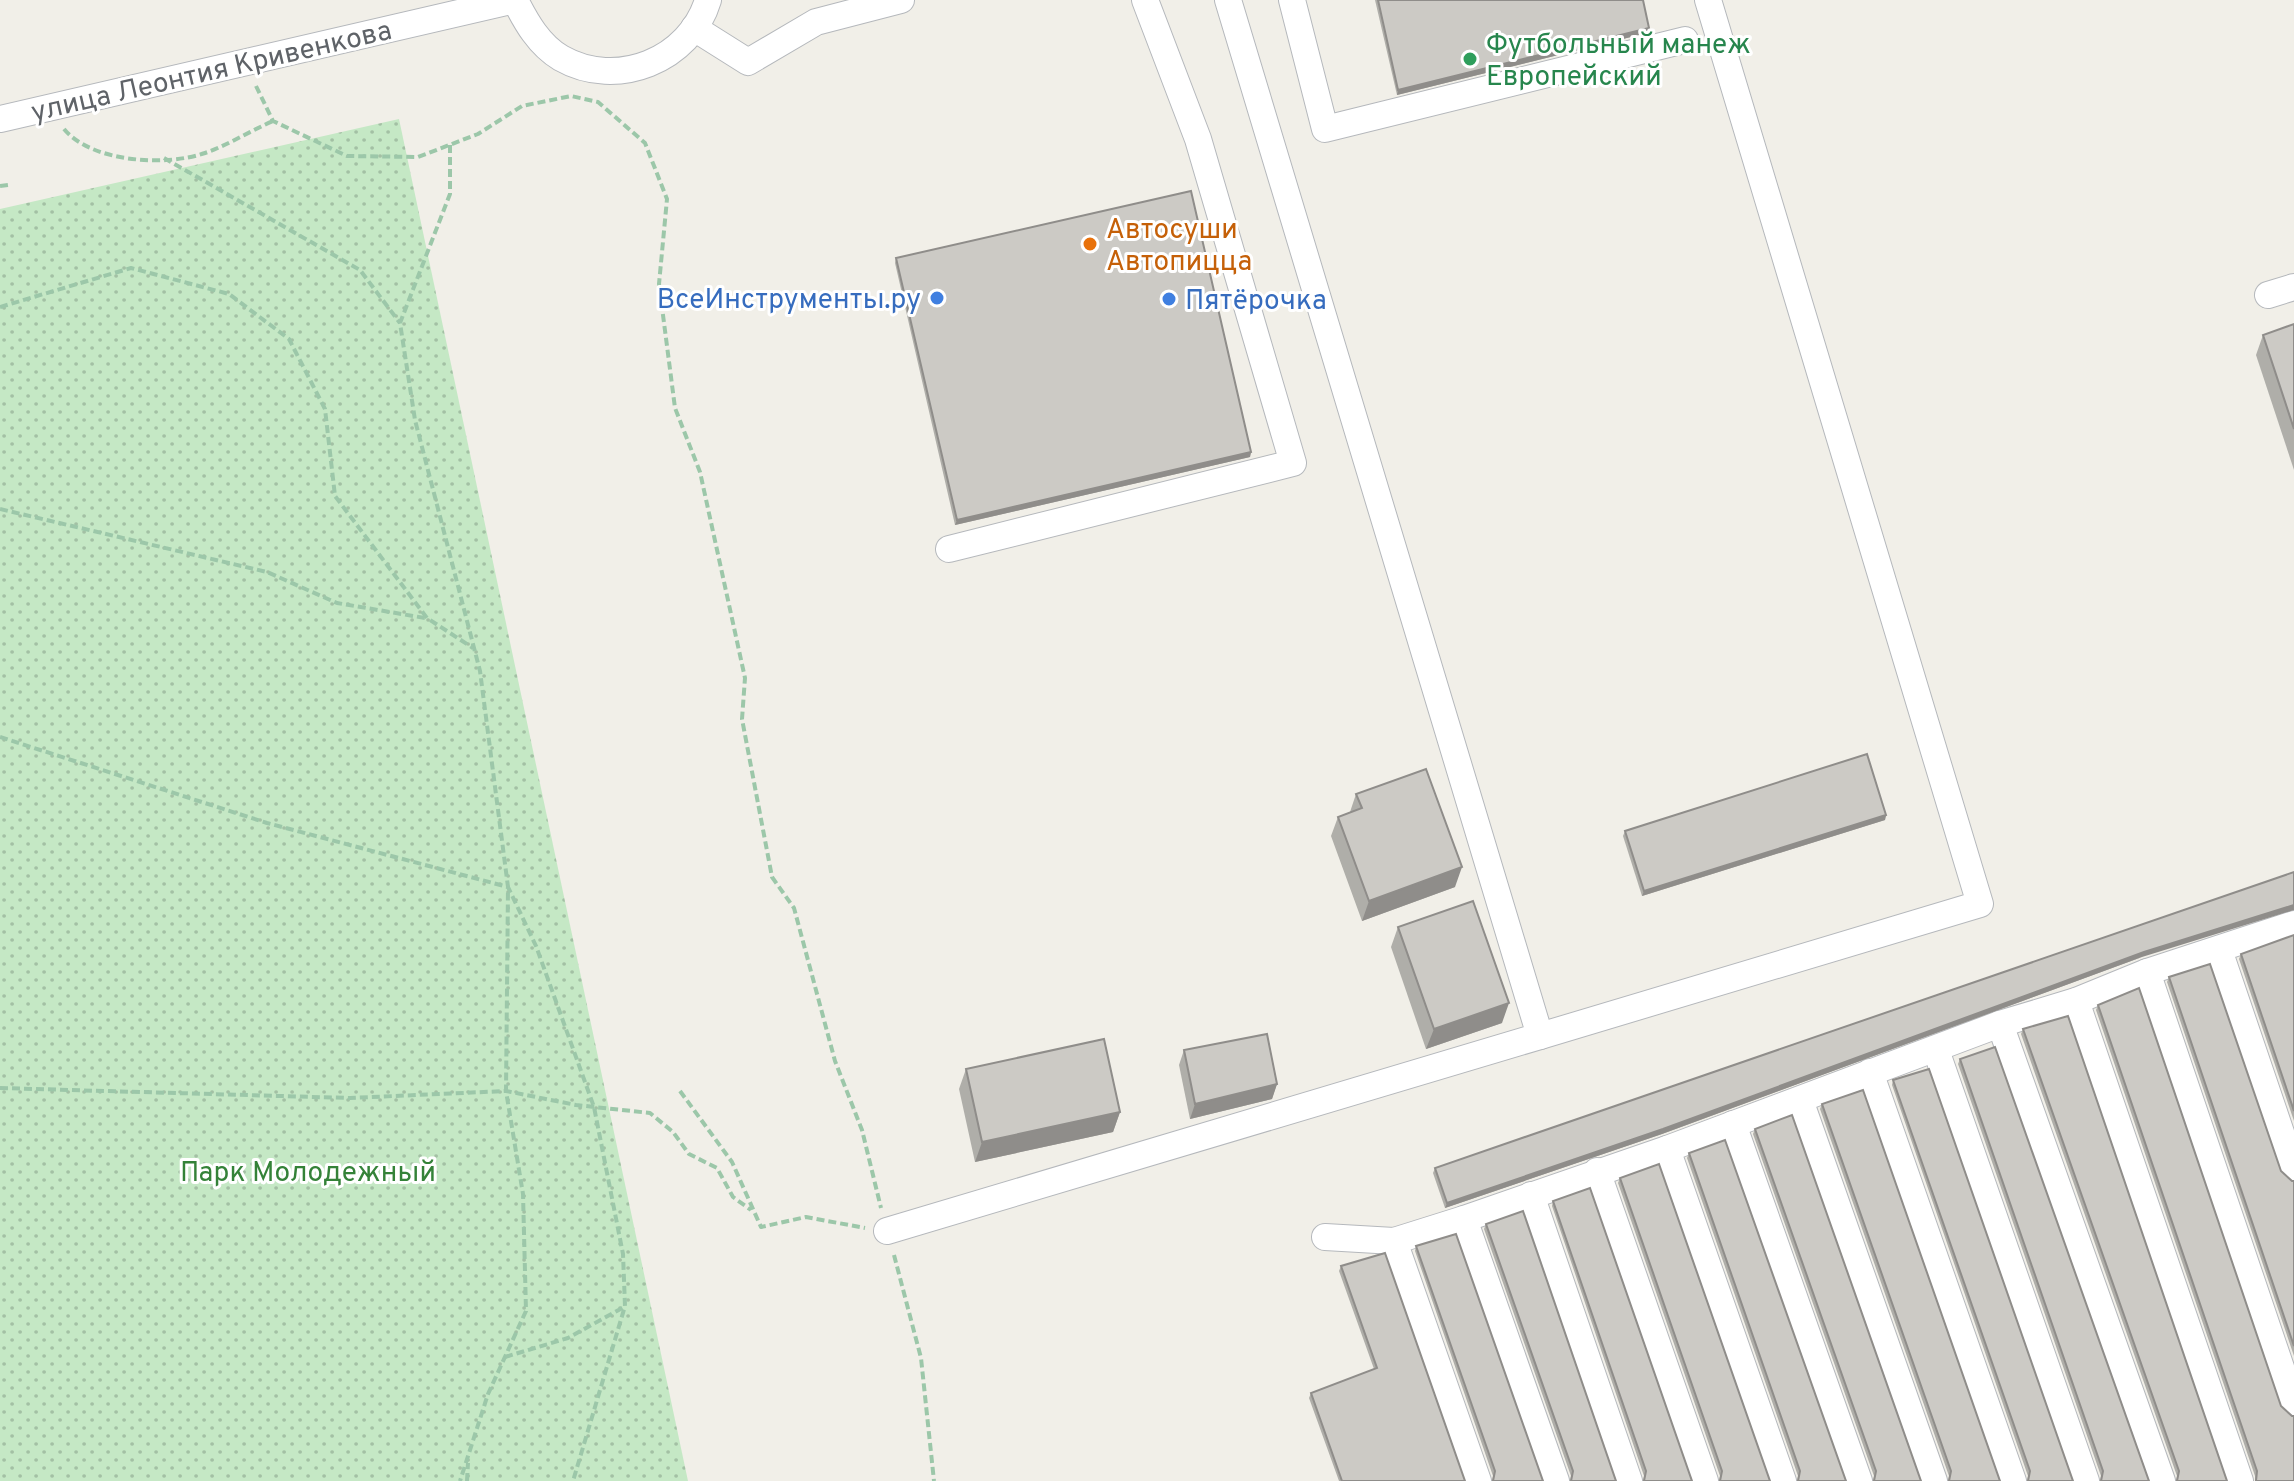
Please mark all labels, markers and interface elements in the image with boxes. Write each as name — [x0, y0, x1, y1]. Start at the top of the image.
street label: улица Леонтия Кривенкова — [28, 14, 395, 132]
place label: Футбольный манеж Европейский — [1486, 28, 1751, 96]
marker: Футбольный манеж Европейский — [1461, 50, 1479, 68]
place label: Автосуши Автопицца — [1106, 213, 1252, 281]
marker: Автосуши Автопицца — [1081, 235, 1099, 253]
place label: ВсеИнструменты.ру — [657, 283, 921, 319]
place label: Пятёрочка — [1185, 284, 1327, 320]
marker: ВсеИнструменты.ру — [928, 289, 946, 307]
marker: Пятёрочка — [1160, 290, 1178, 308]
park label: Парк Молодежный — [180, 1156, 436, 1192]

